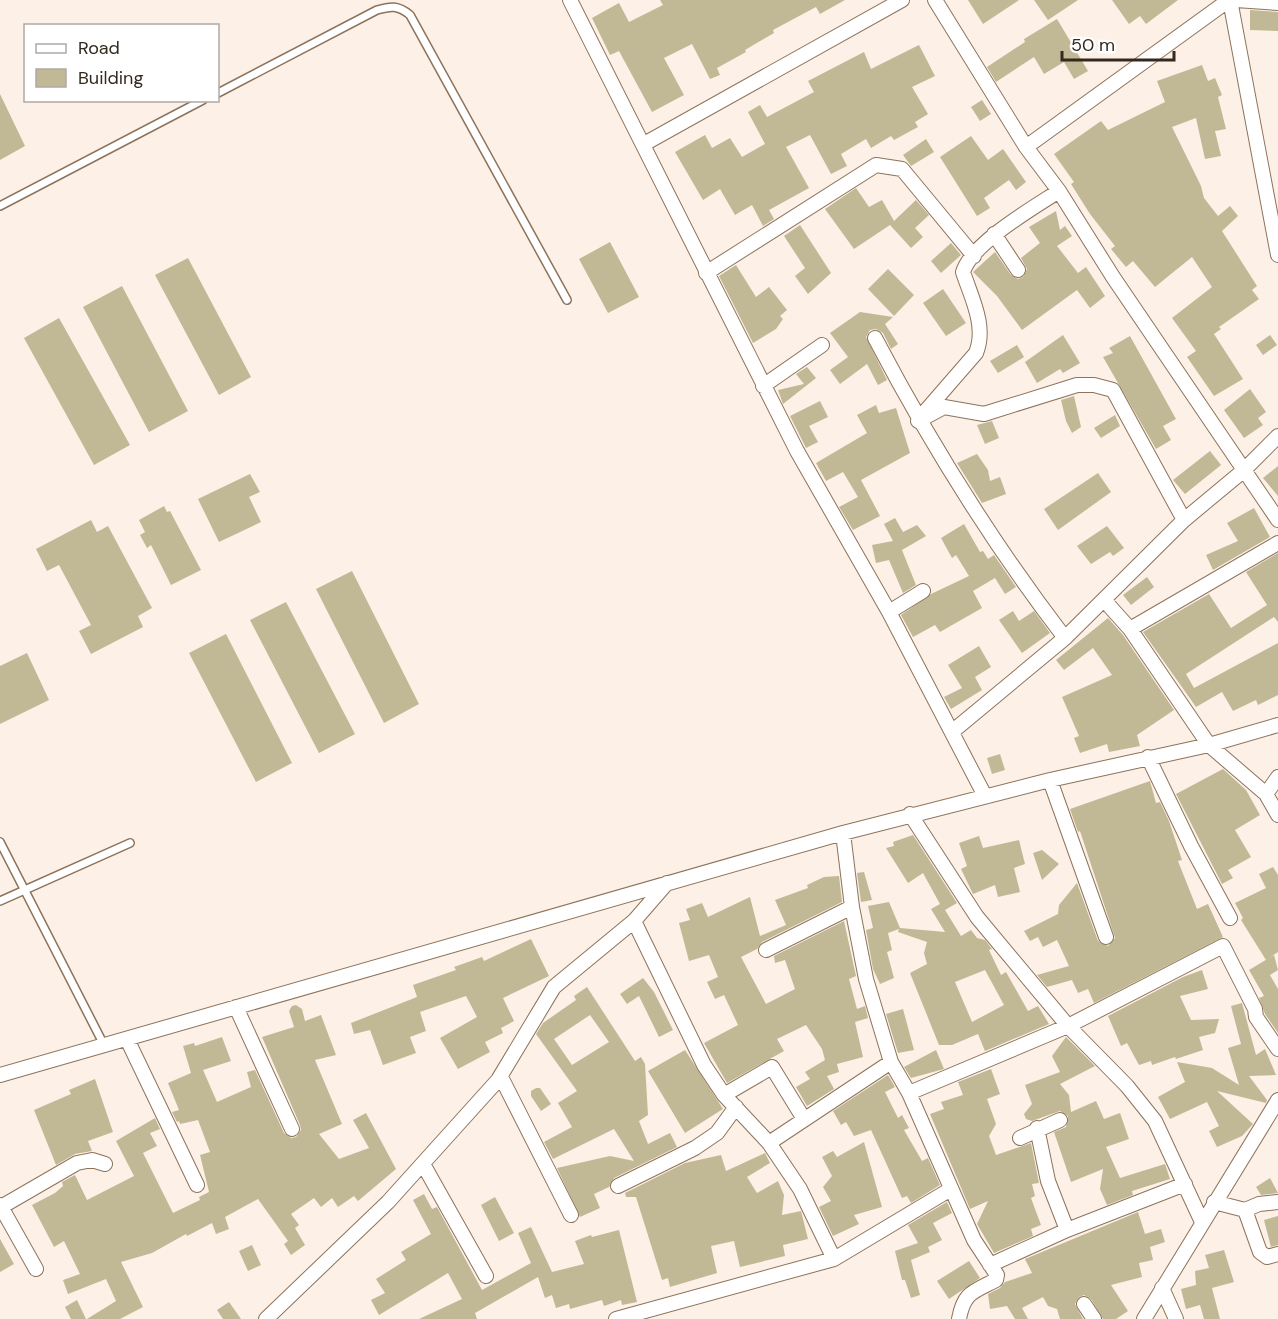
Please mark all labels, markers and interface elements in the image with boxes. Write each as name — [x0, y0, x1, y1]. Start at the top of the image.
legend — [24, 24, 219, 102]
scale bar — [1062, 24, 1174, 62]
text: 50 m — [1071, 33, 1115, 57]
text: Road — [78, 36, 120, 60]
text: Building — [78, 66, 143, 90]

